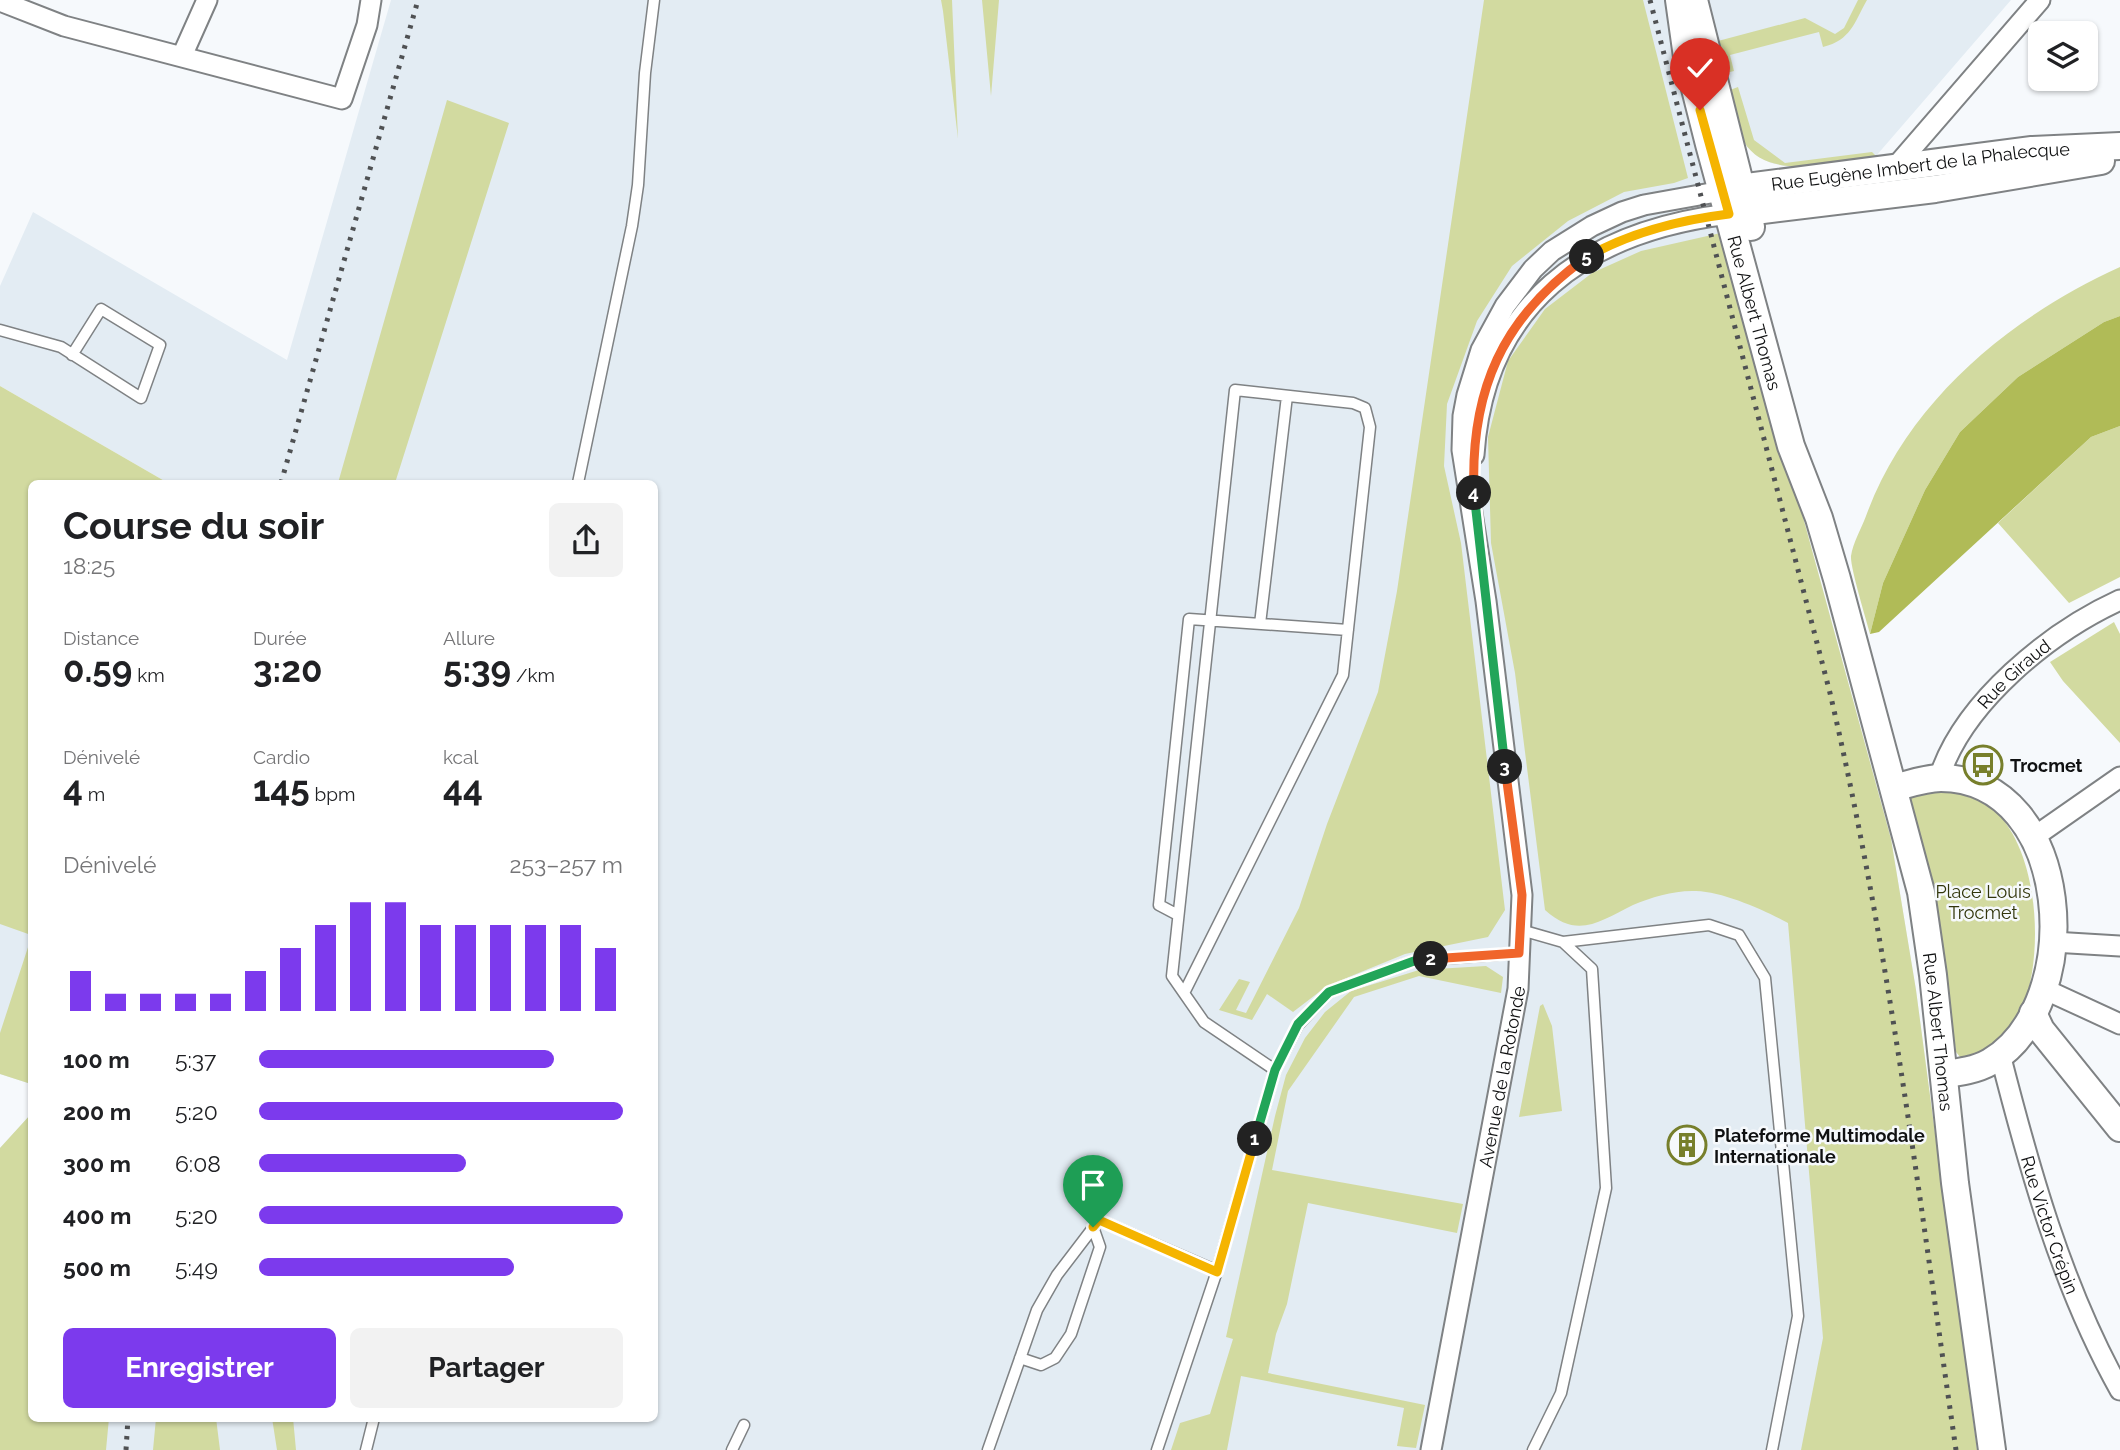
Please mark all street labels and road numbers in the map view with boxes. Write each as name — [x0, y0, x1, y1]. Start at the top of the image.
street label: Rue Eugène Imbert de la Phalecque — [1770, 138, 2071, 194]
street label: Rue Albert Thomas — [1724, 233, 1786, 393]
street label: Rue Giraud — [1973, 635, 2054, 713]
street label: Rue Albert Thomas — [1919, 951, 1958, 1112]
street label: Avenue de la Rotonde — [1474, 984, 1529, 1169]
street label: Rue Victor Crépin — [2017, 1153, 2083, 1297]

